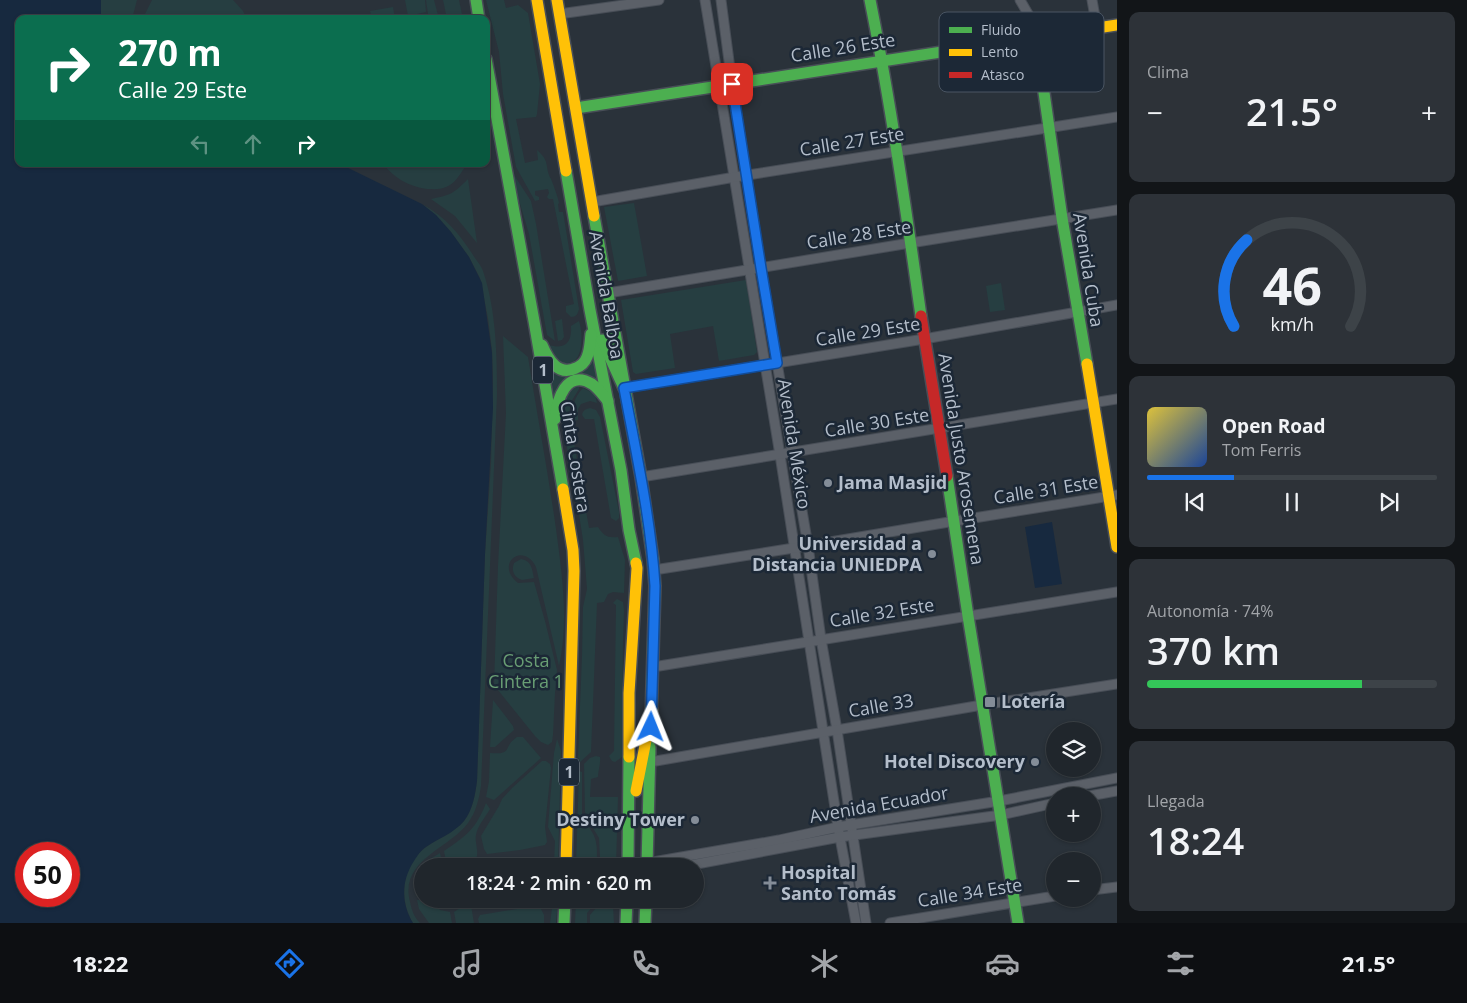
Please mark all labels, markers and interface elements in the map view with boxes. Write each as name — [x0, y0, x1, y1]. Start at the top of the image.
legend — [939, 12, 1104, 92]
text: Fluido — [981, 20, 1021, 39]
street label: Calle 26 Este — [789, 27, 897, 67]
text: 270 m — [118, 29, 222, 76]
icon: right — [35, 35, 100, 100]
text: Lento — [981, 42, 1018, 61]
text: Clima — [1147, 61, 1189, 83]
pin — [711, 63, 753, 105]
text: Atasco — [981, 65, 1024, 84]
icon: arrive — [718, 70, 746, 98]
text: Calle 29 Este — [118, 74, 247, 104]
text: 21.5° — [1246, 85, 1338, 137]
text: − — [1147, 93, 1163, 131]
text: + — [1421, 93, 1437, 131]
street label: Calle 27 Este — [798, 121, 906, 161]
icon: left — [186, 130, 214, 158]
icon: ahead — [239, 130, 267, 158]
icon: right — [292, 130, 320, 158]
street label: Avenida Cuba — [1068, 211, 1110, 329]
street label: Calle 28 Este — [805, 214, 913, 254]
street label: Avenida Balboa — [584, 229, 630, 361]
text: 46 — [1262, 249, 1322, 320]
street label: Calle 29 Este — [814, 311, 922, 351]
text: km/h — [1270, 312, 1314, 336]
street label: Avenida Justo Arosemena — [933, 351, 991, 567]
road number: 1 — [533, 356, 553, 384]
street label: Avenida México — [773, 377, 817, 511]
street label: Cinta Costera — [555, 399, 597, 514]
street label: Calle 30 Este — [823, 402, 931, 442]
text: Open Road — [1222, 413, 1326, 439]
text: Tom Ferris — [1222, 439, 1301, 461]
street label: Calle 31 Este — [992, 469, 1100, 509]
place label: Jama Masjid — [836, 470, 947, 494]
marker: Jama Masjid — [822, 477, 834, 489]
icon: previous — [1181, 488, 1209, 516]
icon: pause — [1278, 488, 1306, 516]
icon: next — [1375, 488, 1403, 516]
place label: Universidad a Distancia UNIEDPA — [752, 531, 923, 576]
marker: Universidad a Distancia UNIEDPA — [926, 548, 938, 560]
street label: Calle 32 Este — [828, 592, 936, 632]
text: Autonomía · 74% — [1147, 600, 1273, 622]
text: 370 km — [1147, 624, 1280, 676]
park label: Costa Cintera 1 — [488, 648, 564, 693]
street label: Calle 33 — [846, 687, 915, 723]
place label: Lotería — [1001, 689, 1065, 713]
marker: Lotería — [983, 695, 997, 709]
position arrow — [624, 700, 676, 752]
map controls — [1046, 722, 1101, 907]
button: layers — [1046, 722, 1101, 777]
place label: Hotel Discovery — [884, 749, 1026, 773]
marker: Hotel Discovery — [1029, 756, 1041, 768]
road number: 1 — [559, 759, 579, 786]
street label: Avenida Ecuador — [807, 780, 951, 828]
button: + — [1046, 787, 1101, 842]
text: Llegada — [1147, 790, 1205, 812]
place label: Destiny Tower — [556, 807, 685, 831]
marker: Destiny Tower — [689, 814, 701, 826]
text: 18:24 — [1147, 814, 1244, 866]
speed limit sign: 50 — [15, 842, 80, 907]
button: − — [1046, 852, 1101, 907]
place label: Hospital Santo Tomás — [781, 860, 896, 905]
text: 18:24 · 2 min · 620 m — [466, 870, 652, 896]
street label: Calle 34 Este — [916, 872, 1024, 912]
marker: Hospital Santo Tomás — [763, 876, 777, 890]
icon: directions — [272, 946, 307, 981]
icon: music — [450, 946, 485, 981]
icon: phone — [628, 946, 663, 981]
icon: climate — [807, 946, 842, 981]
icon: car — [985, 946, 1020, 981]
icon: filters — [1163, 946, 1198, 981]
text: 18:22 — [72, 948, 128, 978]
text: 21.5° — [1342, 948, 1395, 978]

